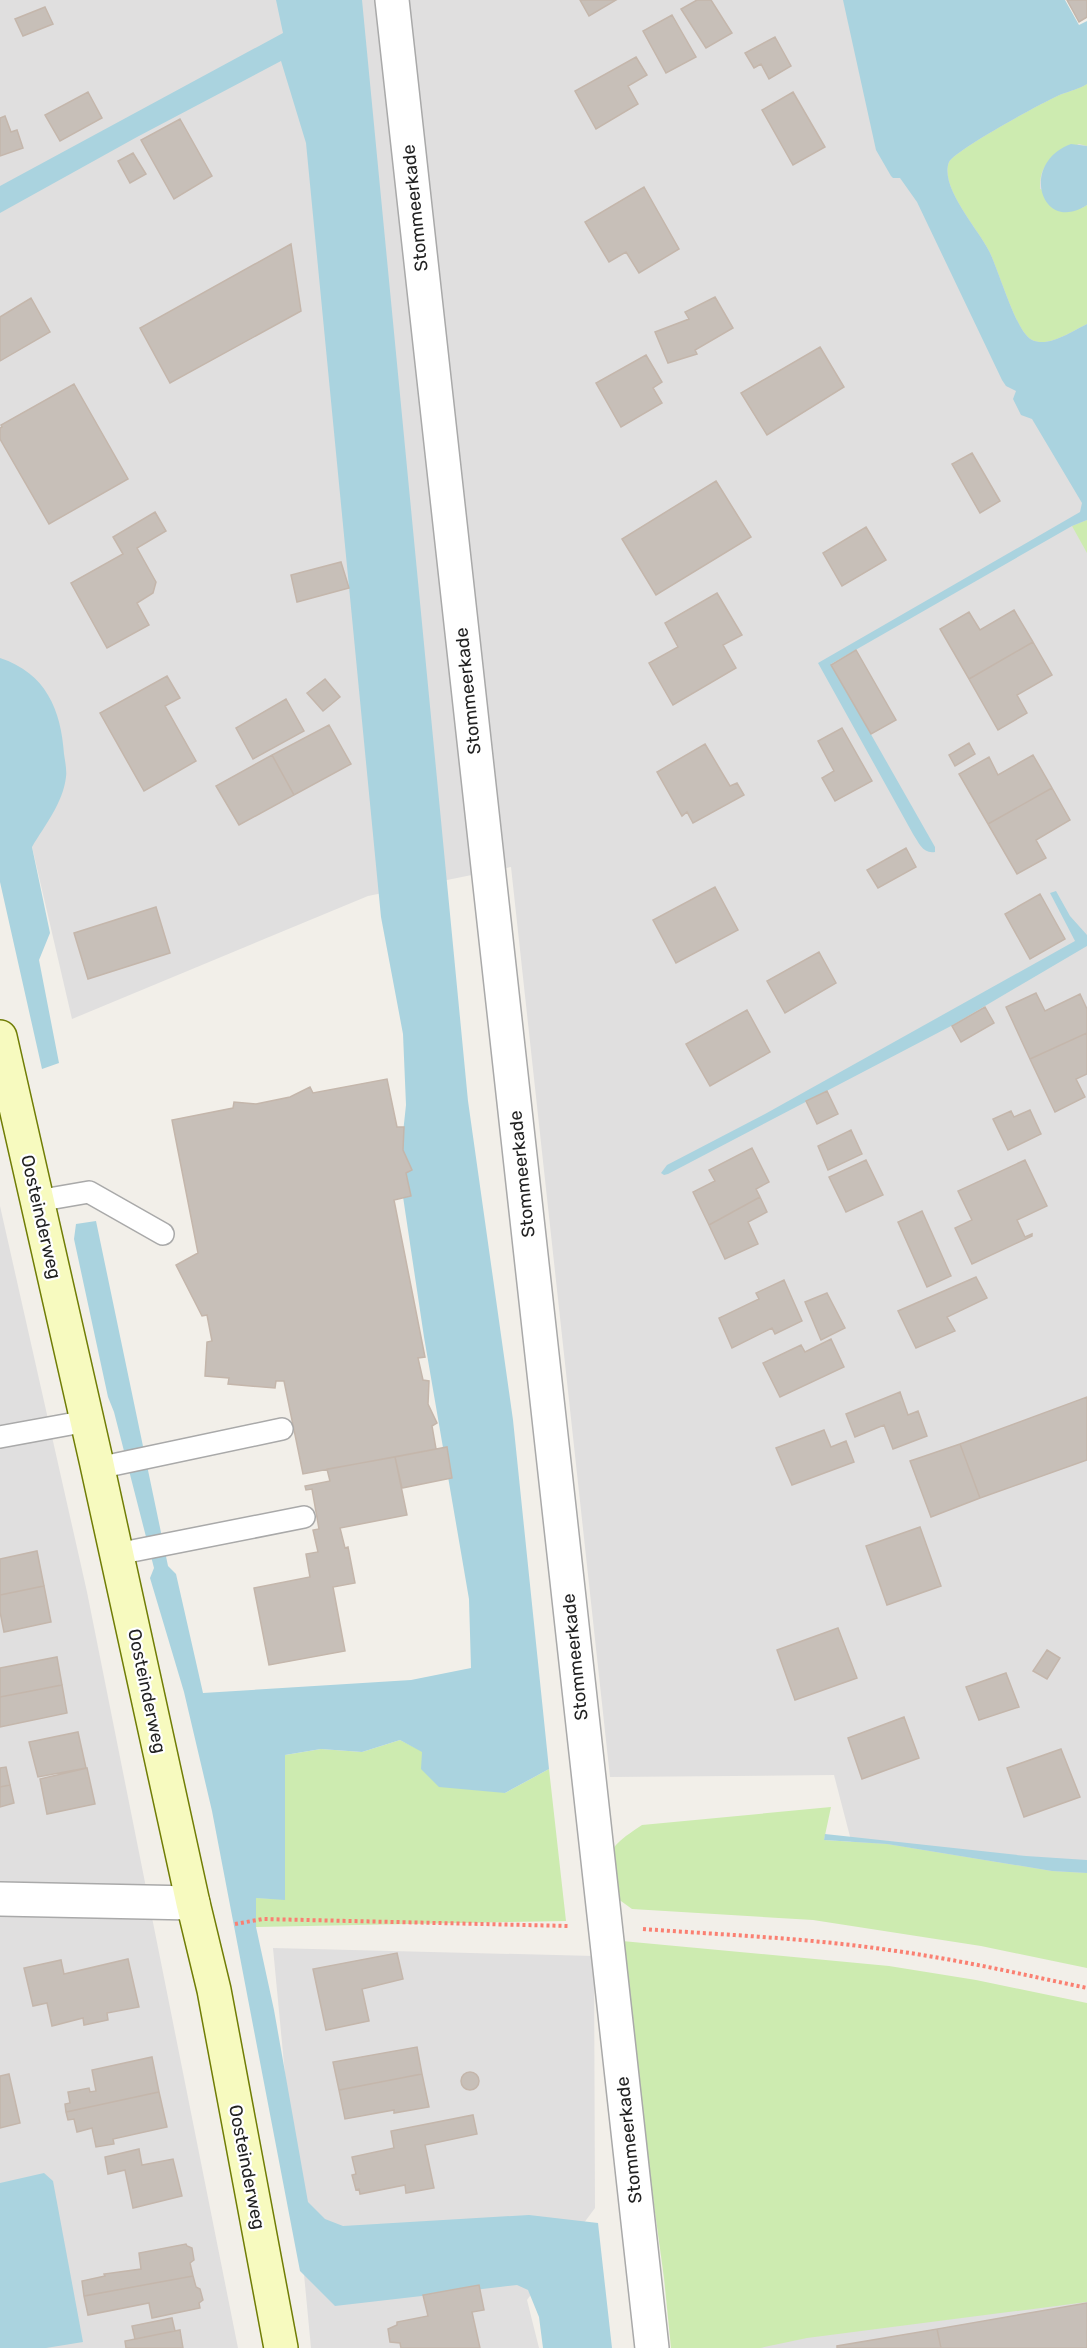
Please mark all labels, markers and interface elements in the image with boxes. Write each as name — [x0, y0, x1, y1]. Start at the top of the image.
street label: Stommeerkade — [397, 143, 433, 273]
street label: Stommeerkade — [450, 626, 486, 756]
street label: Stommeerkade — [504, 1109, 540, 1239]
street label: Oosteinderweg — [16, 1153, 66, 1281]
street label: Stommeerkade — [557, 1592, 593, 1722]
street label: Oosteinderweg — [123, 1627, 171, 1755]
street label: Stommeerkade — [611, 2075, 647, 2205]
street label: Oosteinderweg — [224, 2103, 270, 2231]

